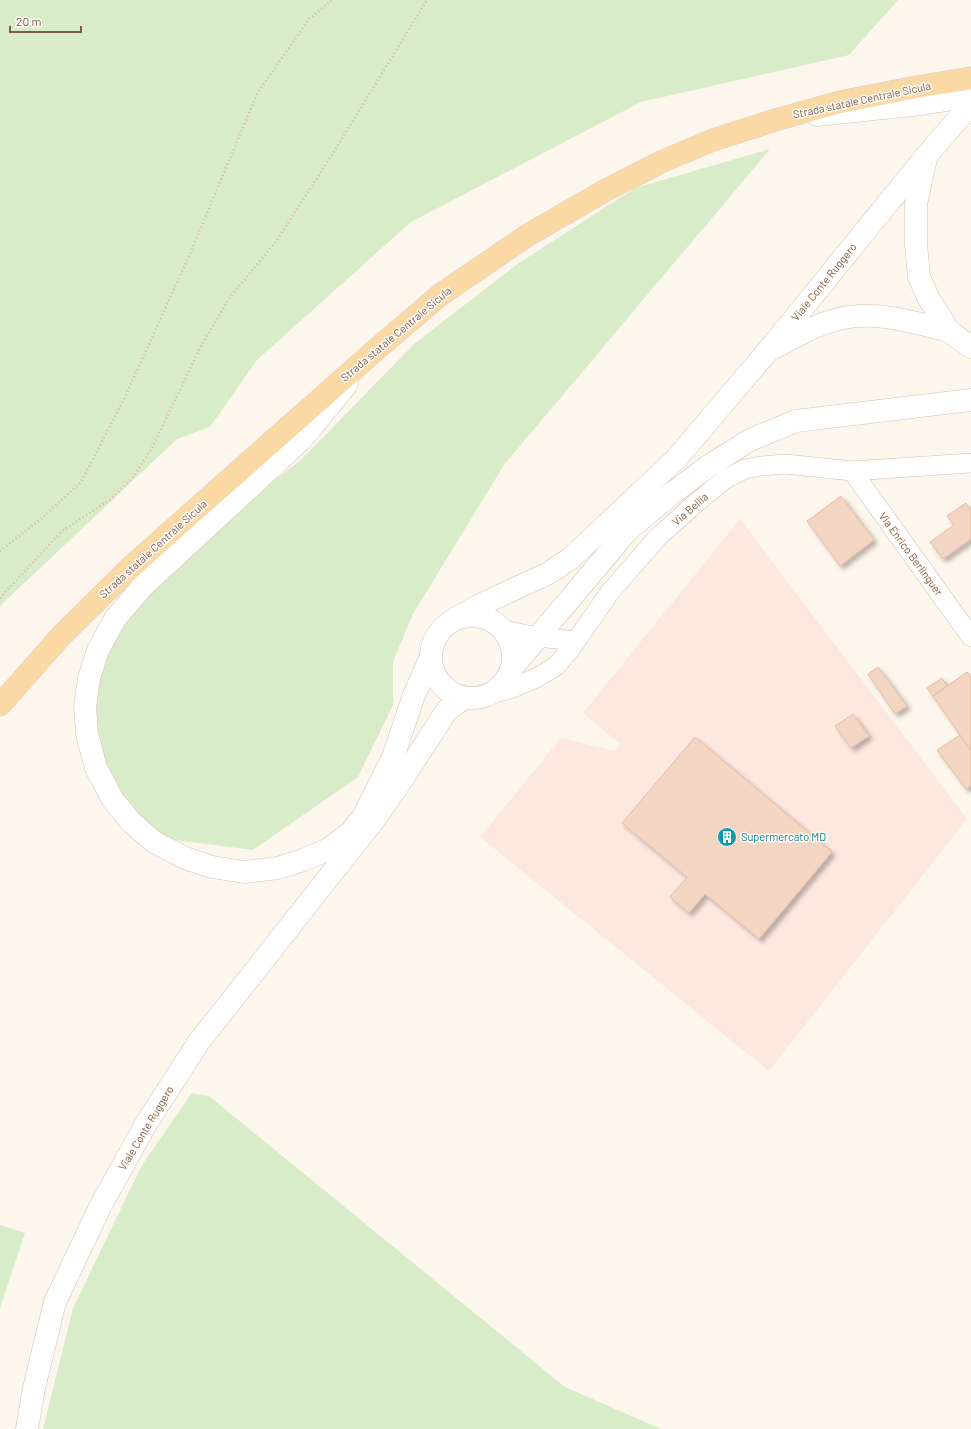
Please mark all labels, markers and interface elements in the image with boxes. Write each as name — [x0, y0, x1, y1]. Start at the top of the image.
scale bar — [10, 8, 81, 34]
text: 20 m — [16, 14, 42, 28]
street label: Strada statale Centrale Sicula — [792, 79, 932, 120]
street label: Viale Conte Ruggero — [788, 240, 859, 323]
street label: Strada statale Centrale Sicula — [338, 283, 454, 384]
street label: Via Bellia — [669, 489, 710, 528]
street label: Strada statale Centrale Sicula — [96, 497, 209, 600]
street label: Via Enrico Berlinguer — [877, 509, 946, 598]
building icon: Supermercato MD — [716, 826, 738, 848]
place label: Supermercato MD — [741, 830, 826, 843]
street label: Viale Conte Ruggero — [115, 1083, 176, 1172]

